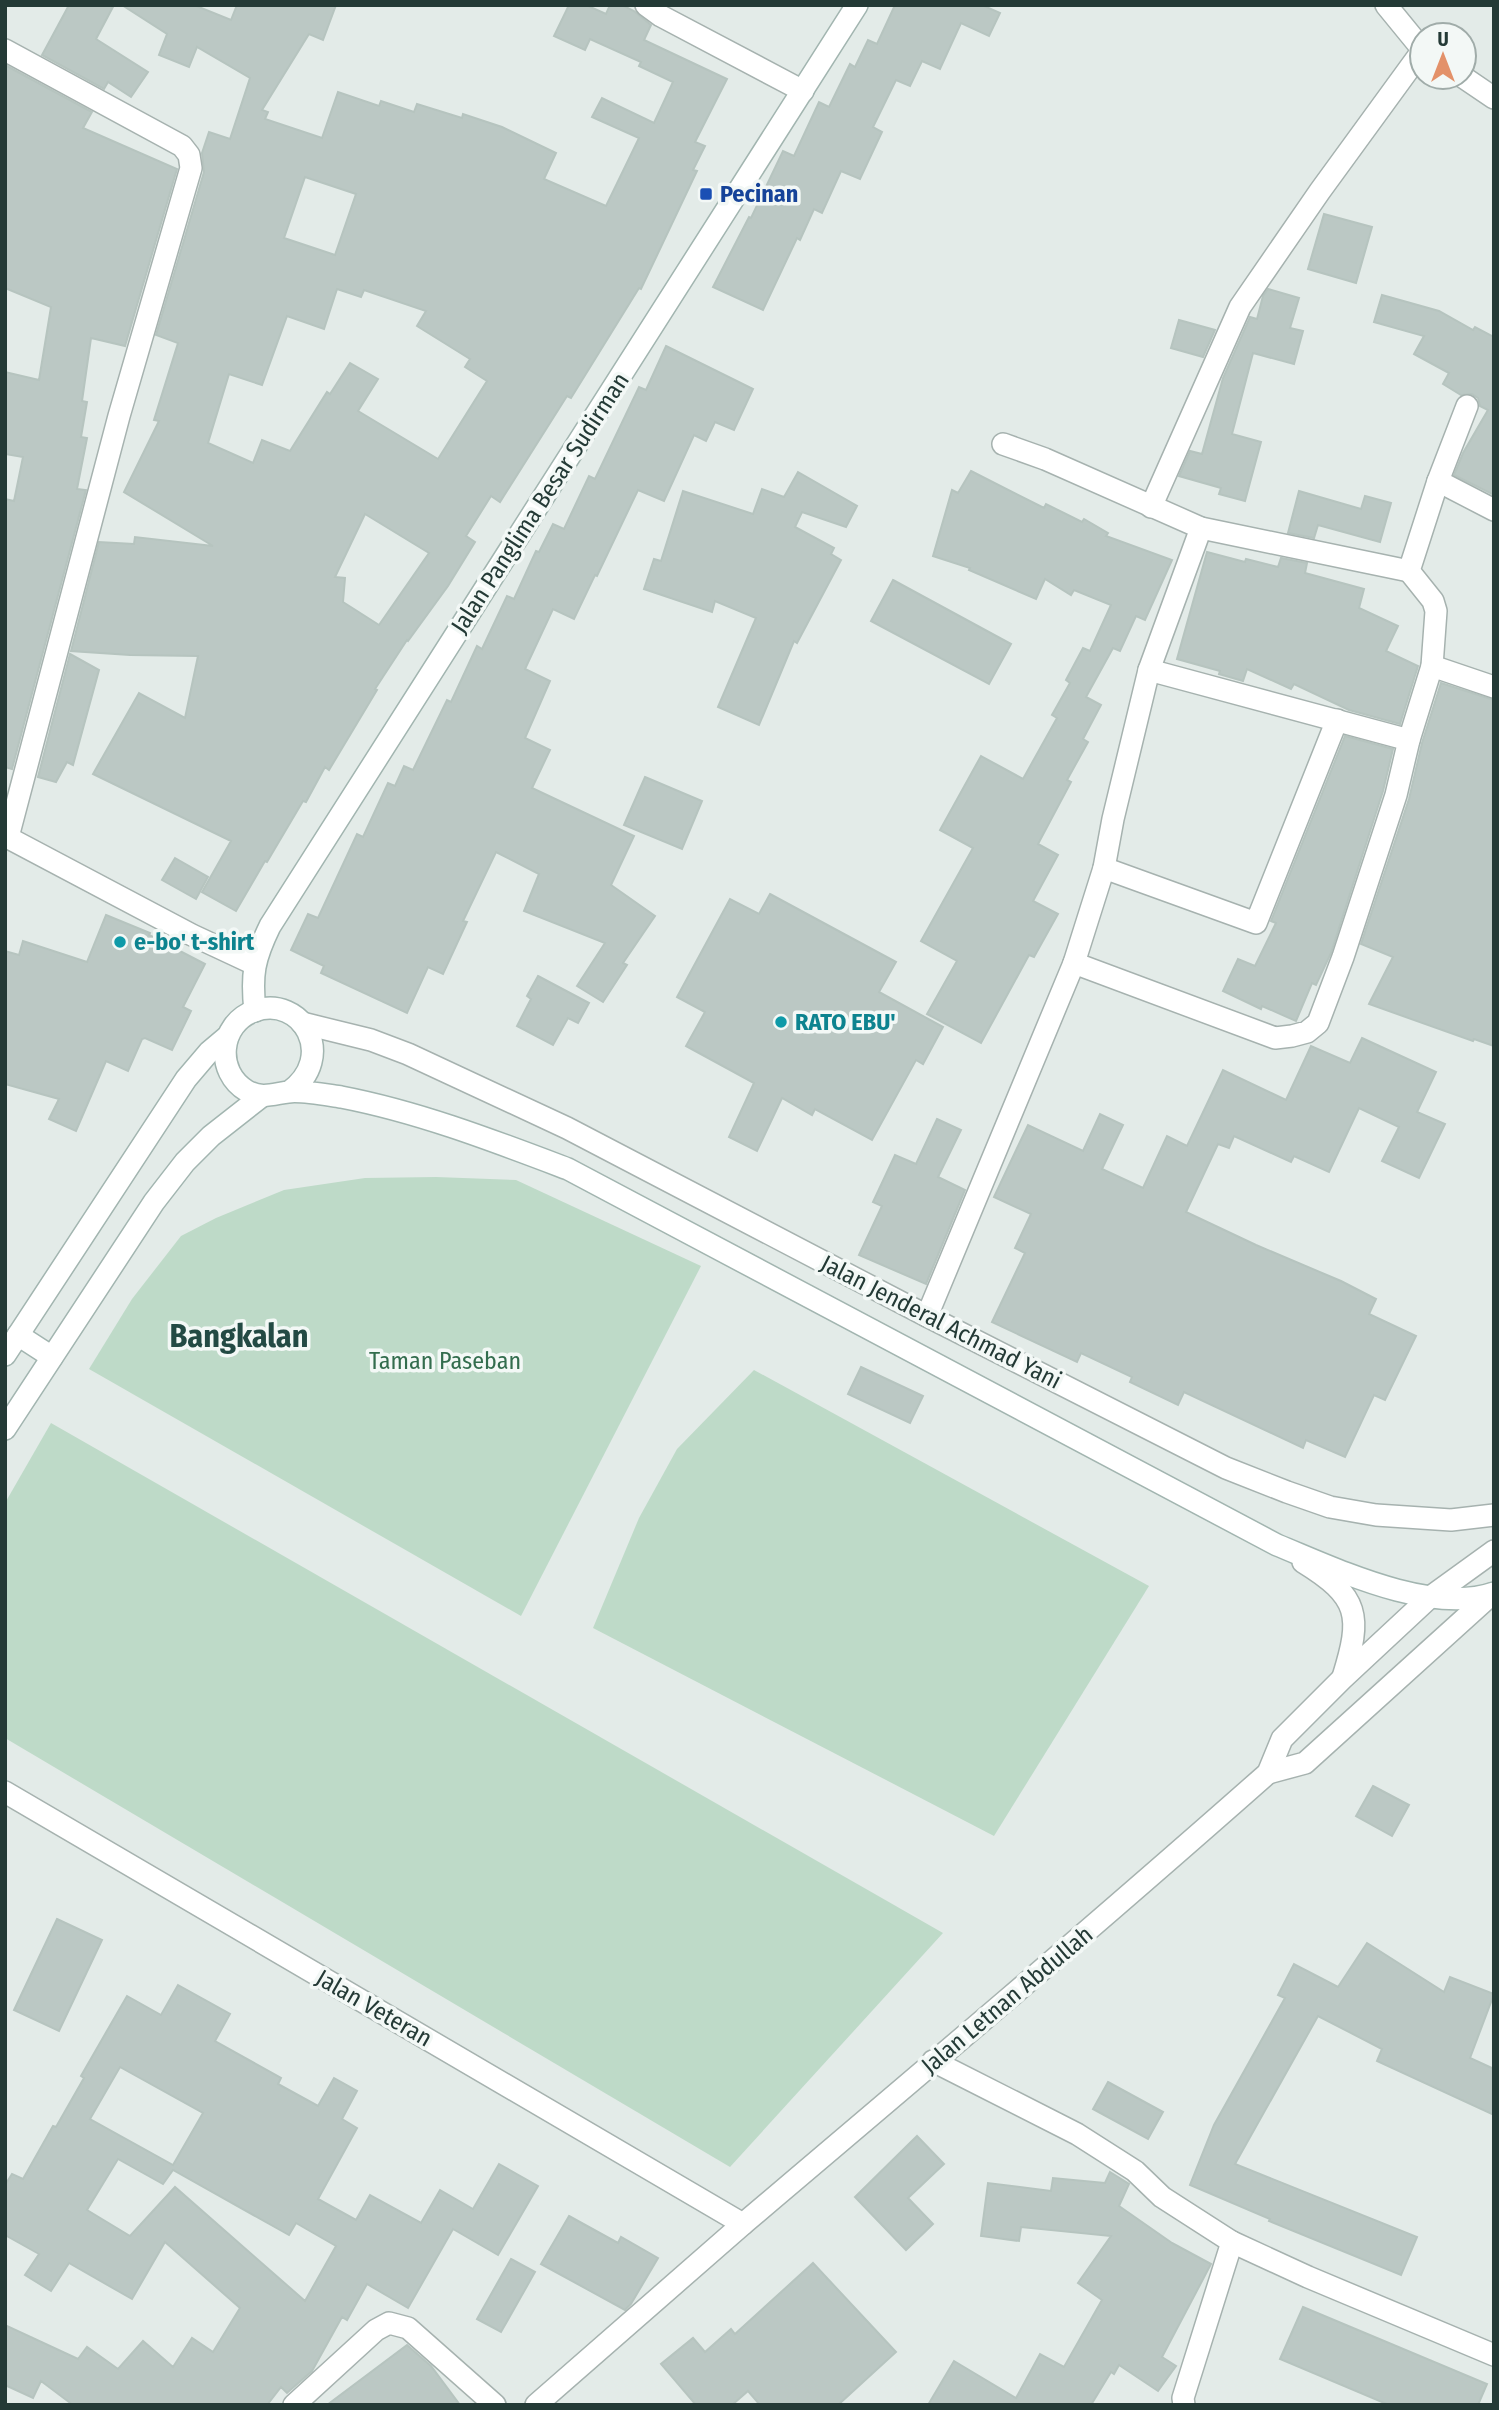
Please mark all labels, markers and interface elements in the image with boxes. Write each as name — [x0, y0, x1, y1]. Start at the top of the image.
north arrow — [1408, 21, 1478, 91]
text: U — [1437, 28, 1449, 51]
place label: Pecinan — [720, 180, 798, 208]
marker: Pecinan — [698, 186, 714, 202]
street label: Jalan Panglima Besar Sudirman — [445, 367, 635, 639]
place label: e-bo' t-shirt — [134, 928, 255, 956]
marker: e-bo' t-shirt — [112, 934, 128, 950]
place label: RATO EBU' — [795, 1008, 896, 1036]
marker: RATO EBU' — [773, 1014, 789, 1030]
street label: Jalan Jenderal Achmad Yani — [816, 1249, 1066, 1395]
district label: Bangkalan — [169, 1317, 309, 1355]
park label: Taman Paseban — [369, 1347, 521, 1375]
street label: Jalan Letnan Abdullah — [916, 1920, 1098, 2080]
street label: Jalan Veteran — [311, 1964, 437, 2052]

